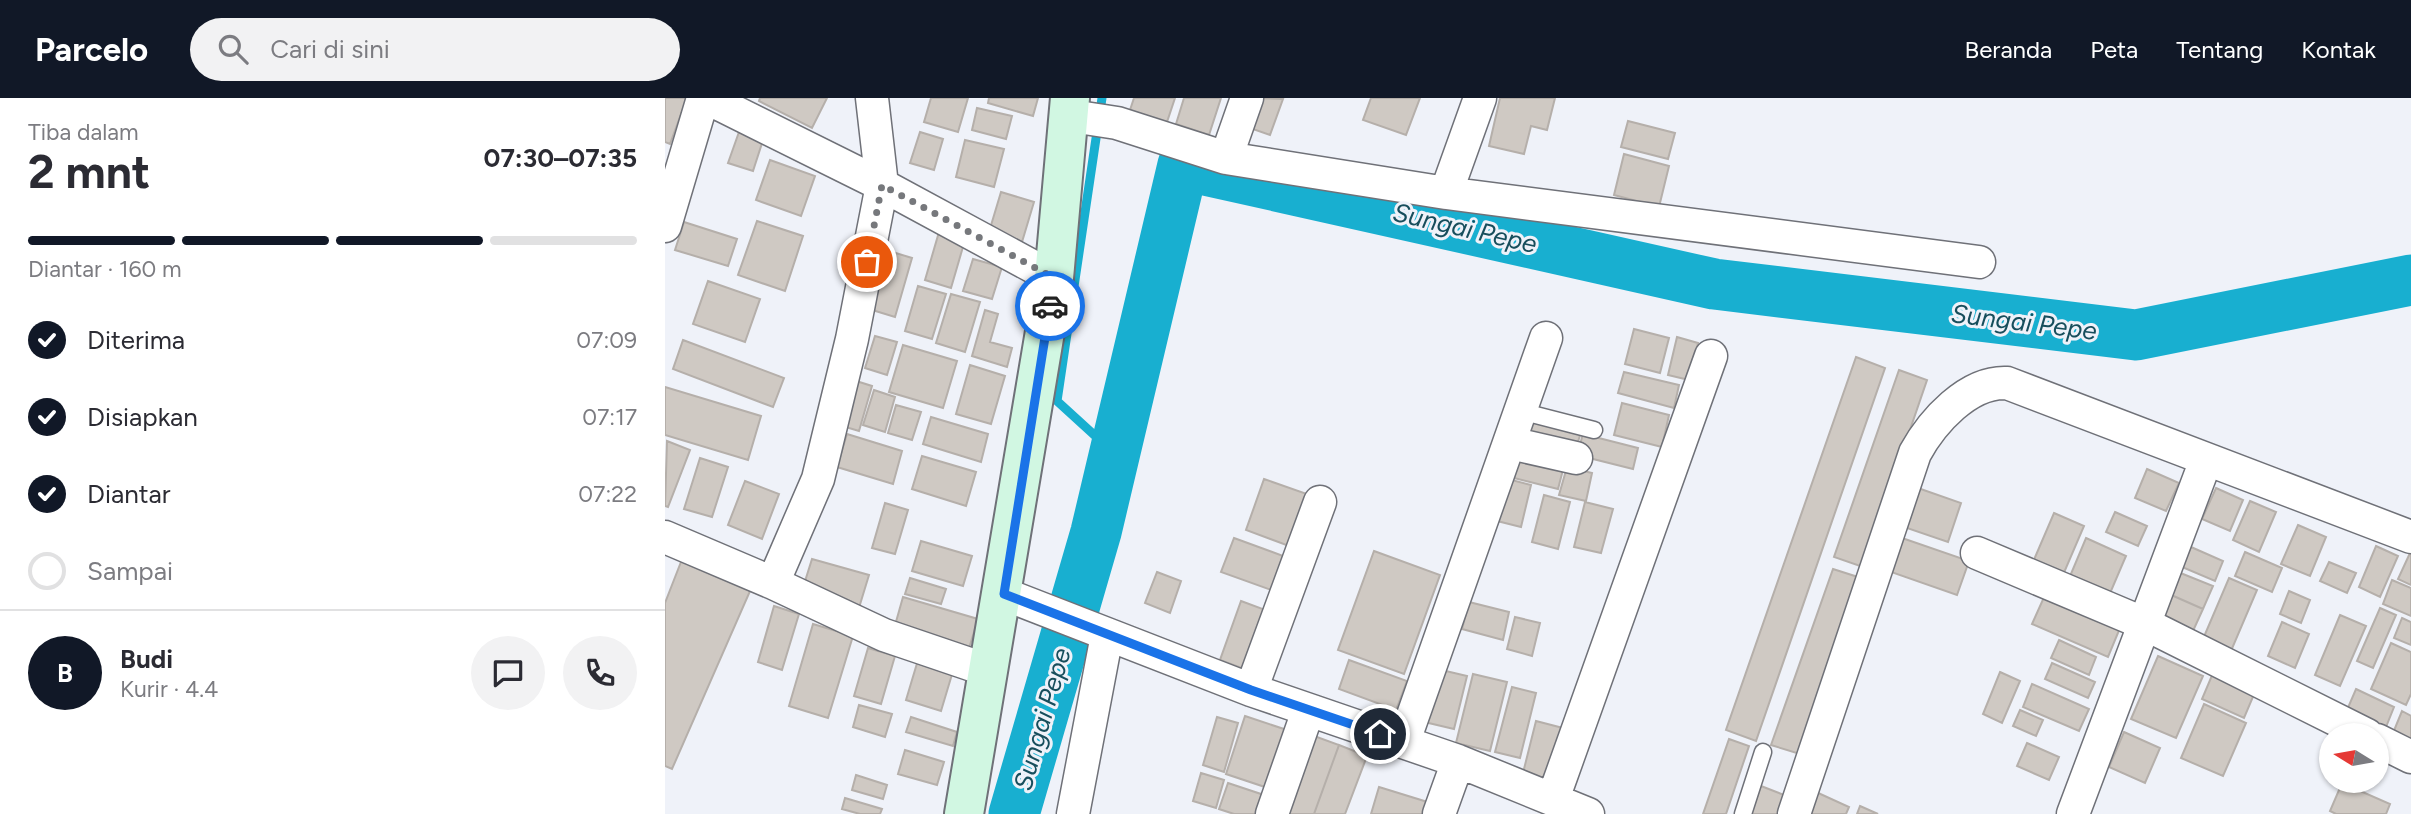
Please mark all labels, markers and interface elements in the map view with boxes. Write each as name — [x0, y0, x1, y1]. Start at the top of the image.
search box — [190, 18, 680, 81]
text: Parcelo — [35, 30, 148, 69]
icon: search — [214, 30, 252, 68]
text: Cari di sini — [270, 33, 390, 65]
text: Beranda — [1965, 35, 2052, 64]
text: Peta — [2090, 35, 2138, 64]
text: Tentang — [2176, 35, 2263, 64]
text: Kontak — [2301, 35, 2376, 64]
text: Tiba dalam — [28, 118, 139, 146]
text: 07:30–07:35 — [484, 142, 637, 174]
text: 2 mnt — [28, 144, 150, 200]
water label: Sungai Pepe — [1390, 196, 1540, 260]
pin — [837, 232, 897, 292]
icon: bag — [848, 243, 886, 281]
text: Diantar · 160 m — [28, 255, 182, 283]
courier — [1015, 271, 1085, 341]
icon: car — [1031, 287, 1069, 325]
water label: Sungai Pepe — [1949, 297, 2099, 347]
icon: check — [28, 321, 66, 359]
text: Diterima — [87, 324, 185, 356]
text: 07:09 — [576, 326, 637, 354]
icon: check — [28, 398, 66, 436]
text: Disiapkan — [87, 401, 198, 433]
text: 07:17 — [582, 403, 637, 431]
icon: check — [28, 475, 66, 513]
text: Diantar — [87, 478, 171, 510]
text: 07:22 — [578, 480, 637, 508]
text: Sampai — [87, 555, 173, 587]
button: chat — [471, 636, 545, 710]
button: phone — [563, 636, 637, 710]
text: Budi — [120, 643, 173, 675]
water label: Sungai Pepe — [1006, 644, 1078, 794]
text: B — [57, 657, 73, 689]
text: Kurir · 4.4 — [120, 675, 218, 703]
pin — [1350, 704, 1410, 764]
icon: home — [1361, 715, 1399, 753]
north arrow — [2319, 723, 2389, 793]
map controls — [2319, 723, 2389, 793]

